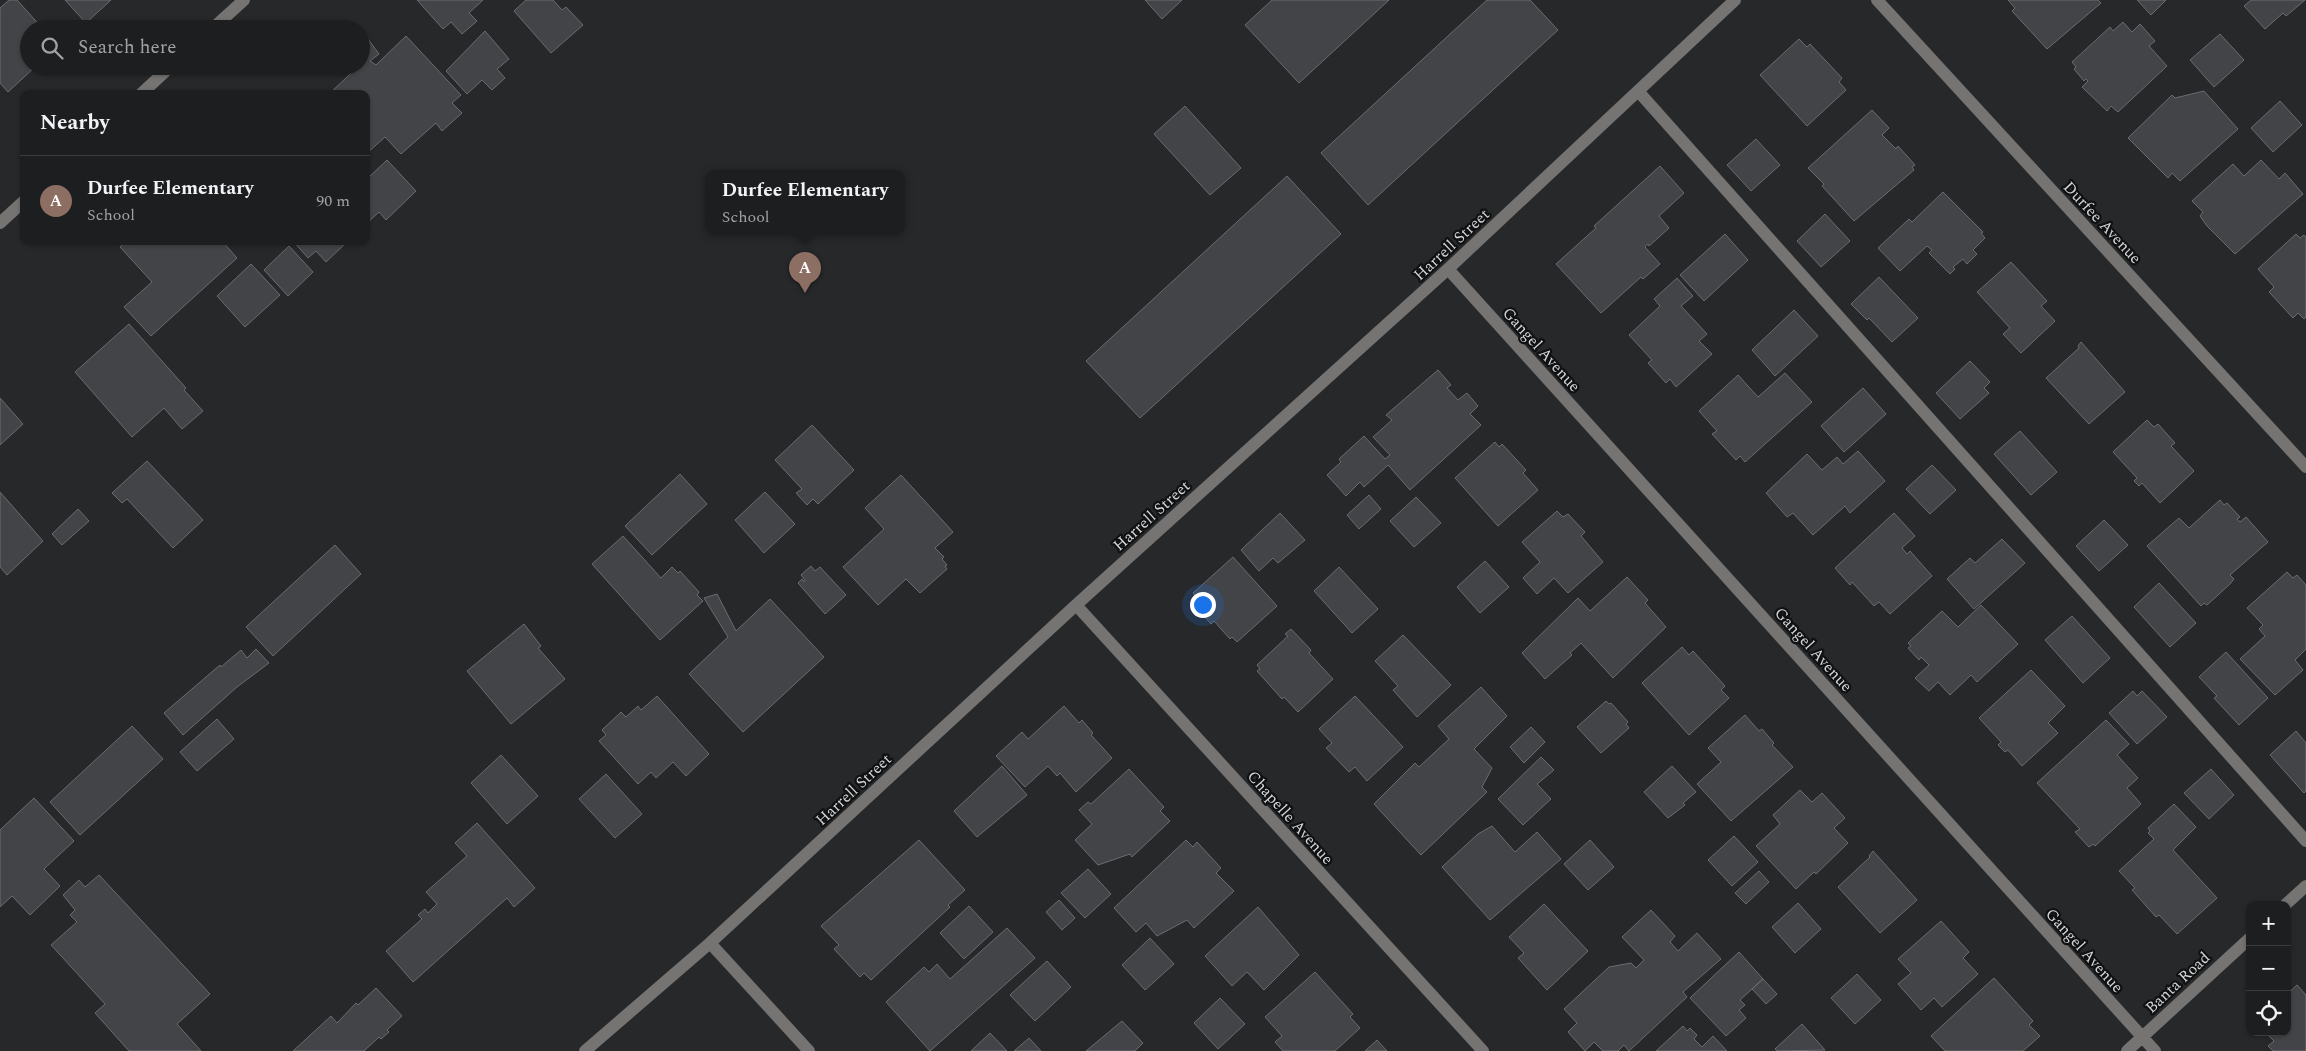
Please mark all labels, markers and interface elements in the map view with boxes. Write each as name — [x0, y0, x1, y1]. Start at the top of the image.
search box — [20, 20, 370, 75]
text: Search here — [78, 33, 177, 62]
icon: search — [38, 34, 66, 62]
text: Nearby — [40, 107, 110, 139]
popup — [705, 170, 905, 235]
text: Durfee Elementary — [87, 174, 254, 203]
text: Durfee Elementary — [722, 176, 888, 205]
street label: Durfee Avenue — [2057, 176, 2147, 270]
text: A — [50, 189, 62, 213]
text: 90 m — [316, 189, 350, 213]
text: School — [87, 203, 135, 227]
street label: Harrell Street — [1408, 203, 1495, 286]
text: School — [722, 205, 770, 229]
pin: A — [789, 252, 821, 293]
street label: Gangel Avenue — [1496, 302, 1586, 398]
street label: Harrell Street — [1108, 474, 1196, 557]
your location — [1190, 592, 1216, 618]
street label: Gangel Avenue — [1768, 602, 1858, 698]
street label: Harrell Street — [810, 748, 897, 831]
street label: Chapelle Avenue — [1241, 765, 1339, 870]
map controls — [2246, 901, 2291, 1036]
button: + — [2246, 901, 2291, 946]
street label: Gangel Avenue — [2039, 903, 2129, 999]
street label: Banta Road — [2140, 946, 2216, 1019]
button: − — [2246, 946, 2291, 991]
button: locate — [2246, 991, 2291, 1036]

